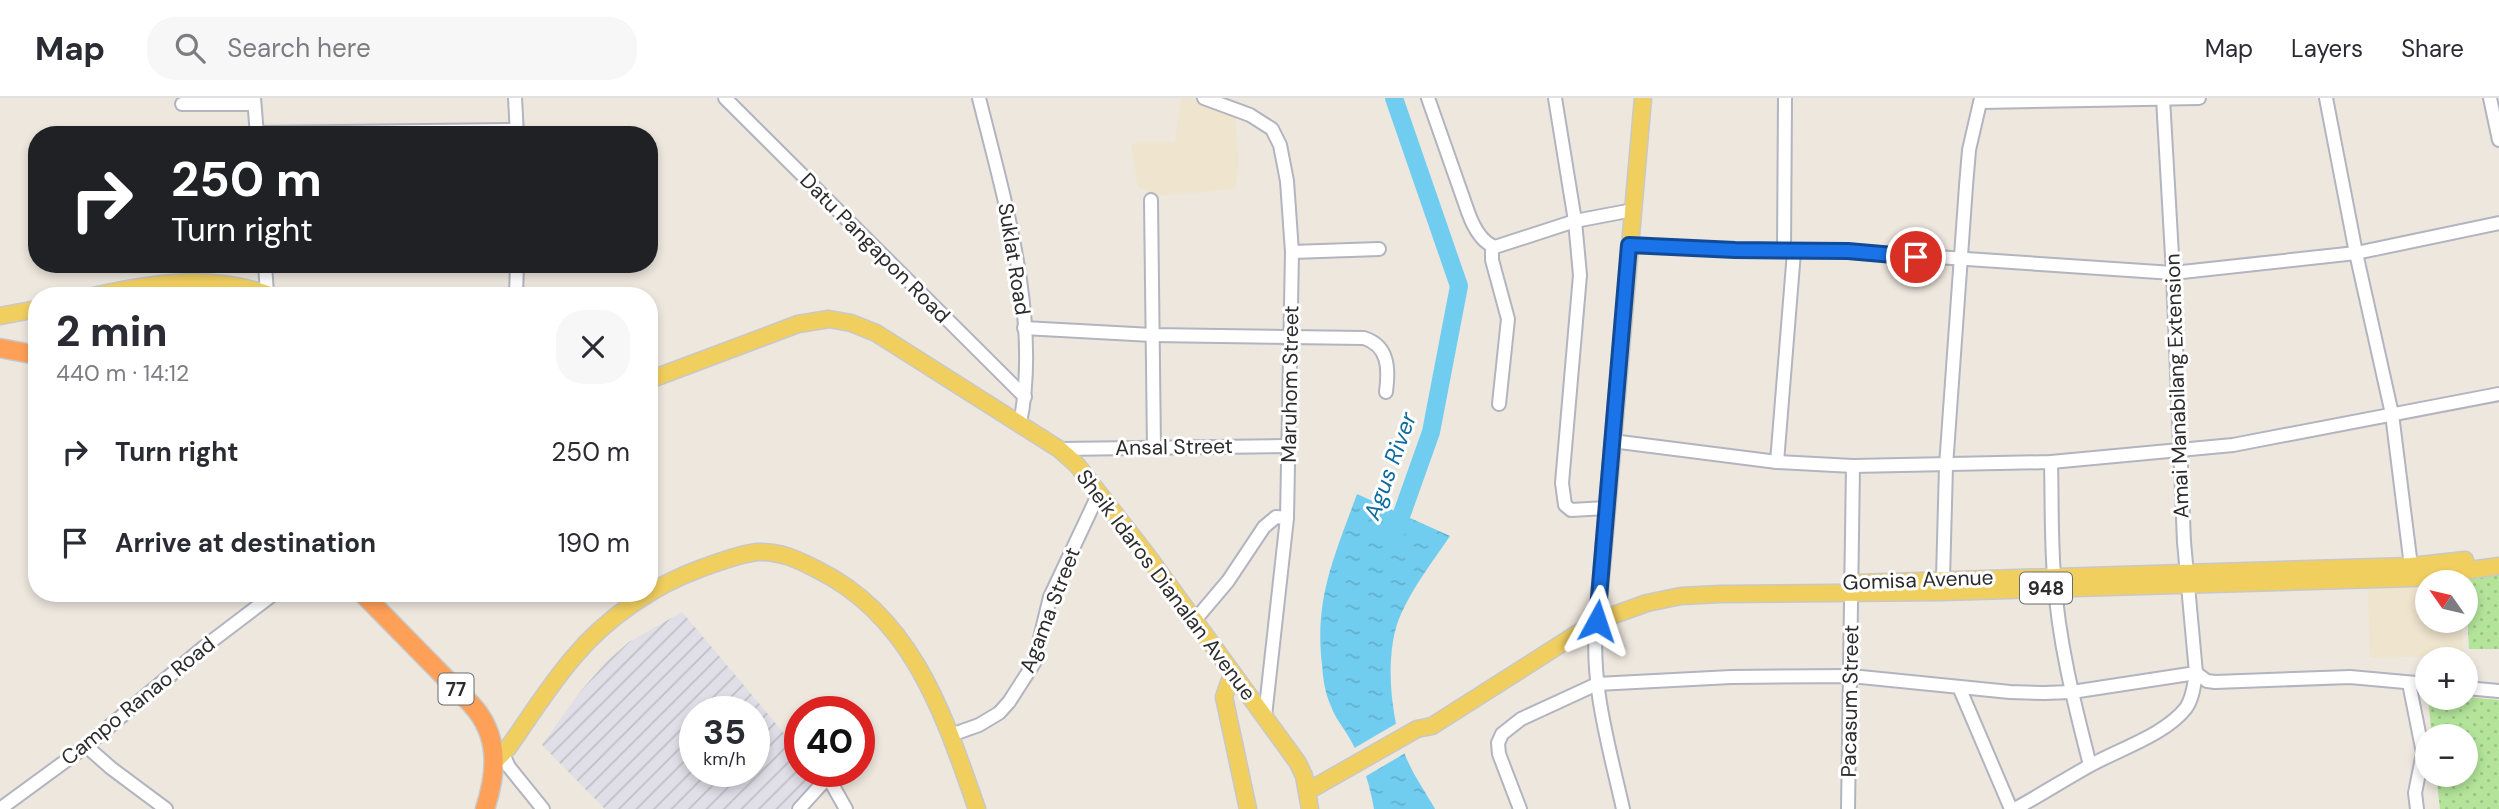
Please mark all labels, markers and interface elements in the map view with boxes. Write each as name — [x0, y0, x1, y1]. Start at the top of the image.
search box — [147, 17, 637, 80]
text: Map — [35, 27, 105, 70]
icon: search — [171, 29, 209, 67]
text: Search here — [227, 31, 371, 65]
text: Map — [2205, 33, 2253, 64]
text: Layers — [2291, 33, 2363, 64]
text: Share — [2401, 33, 2464, 64]
text: 250 m — [171, 147, 322, 211]
icon: right — [56, 154, 147, 245]
street label: Datu Pangapon Road — [794, 167, 956, 329]
street label: Suklat Road — [991, 201, 1037, 317]
text: Turn right — [171, 209, 313, 251]
pin — [1886, 227, 1946, 287]
icon: arrive — [1897, 238, 1935, 276]
street label: Amai Manabilang Extension — [2158, 253, 2196, 519]
text: 2 min — [56, 304, 167, 359]
street label: Maruhom Street — [1275, 305, 1305, 463]
button: close — [556, 310, 630, 384]
text: 440 m · 14:12 — [56, 358, 189, 388]
water label: Agus River — [1356, 407, 1424, 525]
street label: Ansal Street — [1115, 432, 1233, 462]
icon: right — [56, 433, 94, 471]
text: Turn right — [115, 435, 239, 469]
text: 250 m — [551, 435, 630, 469]
street label: Sheik Idaros Dianalan Avenue — [1070, 464, 1262, 706]
icon: arrive — [56, 524, 94, 562]
text: Arrive at destination — [115, 526, 376, 560]
text: 190 m — [558, 526, 630, 560]
street label: Agama Street — [1013, 543, 1087, 677]
street label: Gomisa Avenue — [1842, 563, 1994, 597]
north arrow — [2415, 570, 2478, 634]
map controls — [2415, 570, 2478, 787]
road number: 948 — [2020, 573, 2072, 603]
position arrow — [1560, 584, 1634, 658]
street label: Pacasum Street — [1835, 624, 1865, 778]
street label: Campo Ranao Road — [55, 630, 221, 772]
button: + — [2415, 647, 2478, 710]
road number: 77 — [438, 674, 474, 704]
speed limit sign: 40 — [784, 696, 875, 787]
text: 35 — [703, 709, 746, 755]
button: − — [2415, 724, 2478, 787]
text: km/h — [703, 747, 746, 771]

